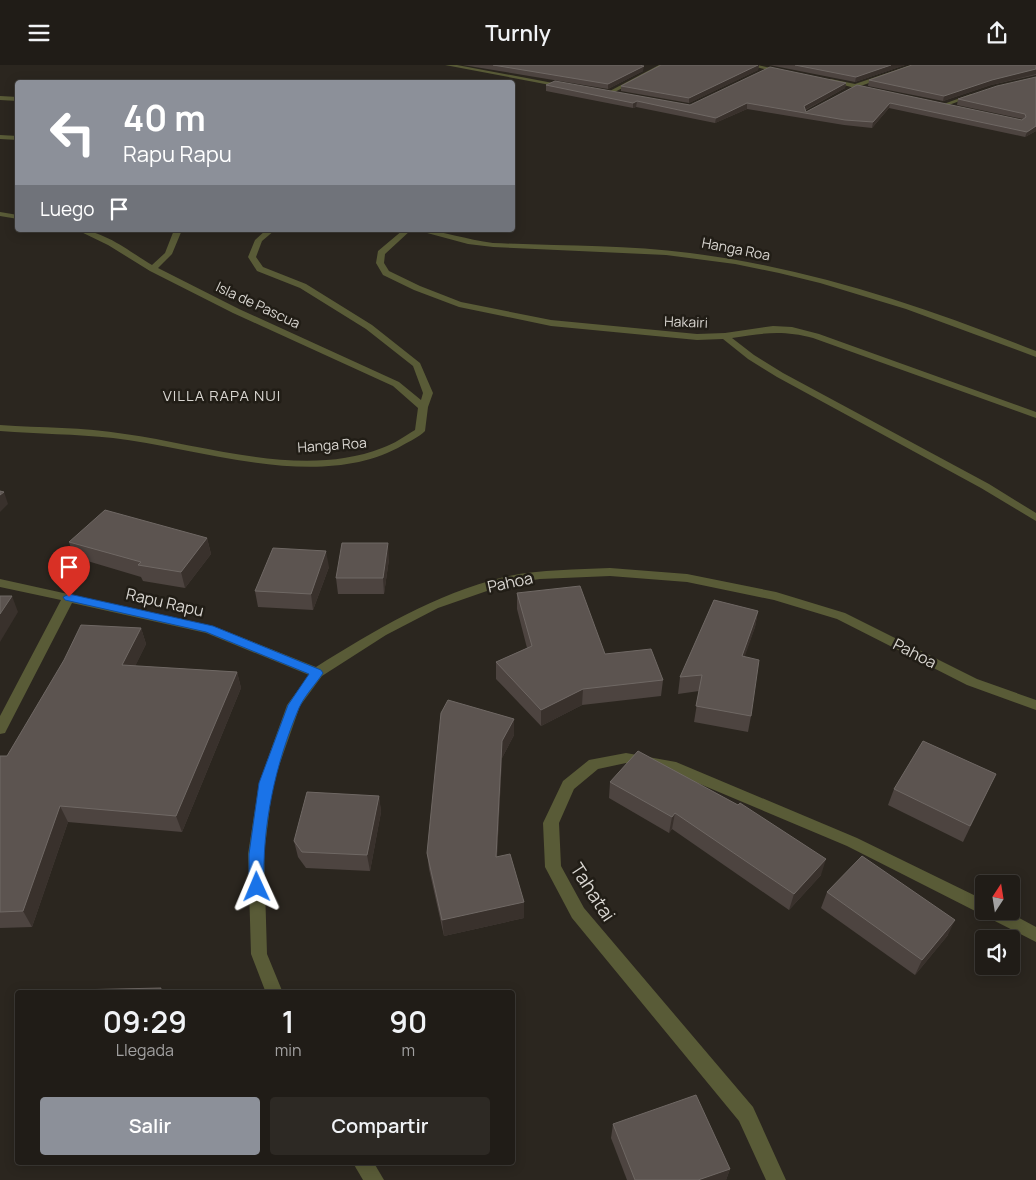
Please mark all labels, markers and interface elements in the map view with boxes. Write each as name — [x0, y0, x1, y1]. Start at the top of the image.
text: Turnly — [485, 18, 551, 48]
icon: menu — [25, 19, 53, 47]
icon: share — [983, 19, 1011, 47]
text: 40 m — [123, 94, 206, 142]
icon: left — [40, 100, 105, 165]
text: Rapu Rapu — [123, 139, 232, 169]
icon: arrive — [105, 195, 133, 223]
text: Luego — [40, 196, 95, 222]
street label: Hanga Roa — [700, 233, 772, 264]
street label: Isla de Pascua — [213, 277, 303, 332]
street label: Hakairi — [664, 311, 708, 332]
district label: VILLA RAPA NUI — [163, 385, 281, 406]
street label: Hanga Roa — [297, 433, 367, 456]
pin — [48, 546, 90, 597]
icon: arrive — [55, 553, 83, 581]
street label: Pahoa — [485, 566, 535, 598]
street label: Rapu Rapu — [124, 582, 206, 622]
street label: Pahoa — [889, 633, 941, 673]
street label: Tahatai — [564, 858, 622, 926]
position arrow — [230, 860, 282, 912]
north arrow — [975, 875, 1020, 920]
map controls — [975, 875, 1020, 975]
button: sound — [975, 930, 1020, 975]
text: 09:29 — [103, 1001, 187, 1042]
text: 1 — [282, 1001, 294, 1042]
text: 90 — [389, 1001, 427, 1042]
text: Llegada — [116, 1039, 174, 1061]
text: min — [275, 1039, 301, 1061]
text: m — [401, 1039, 415, 1061]
button: Salir — [40, 1097, 260, 1155]
button: Compartir — [270, 1097, 490, 1155]

